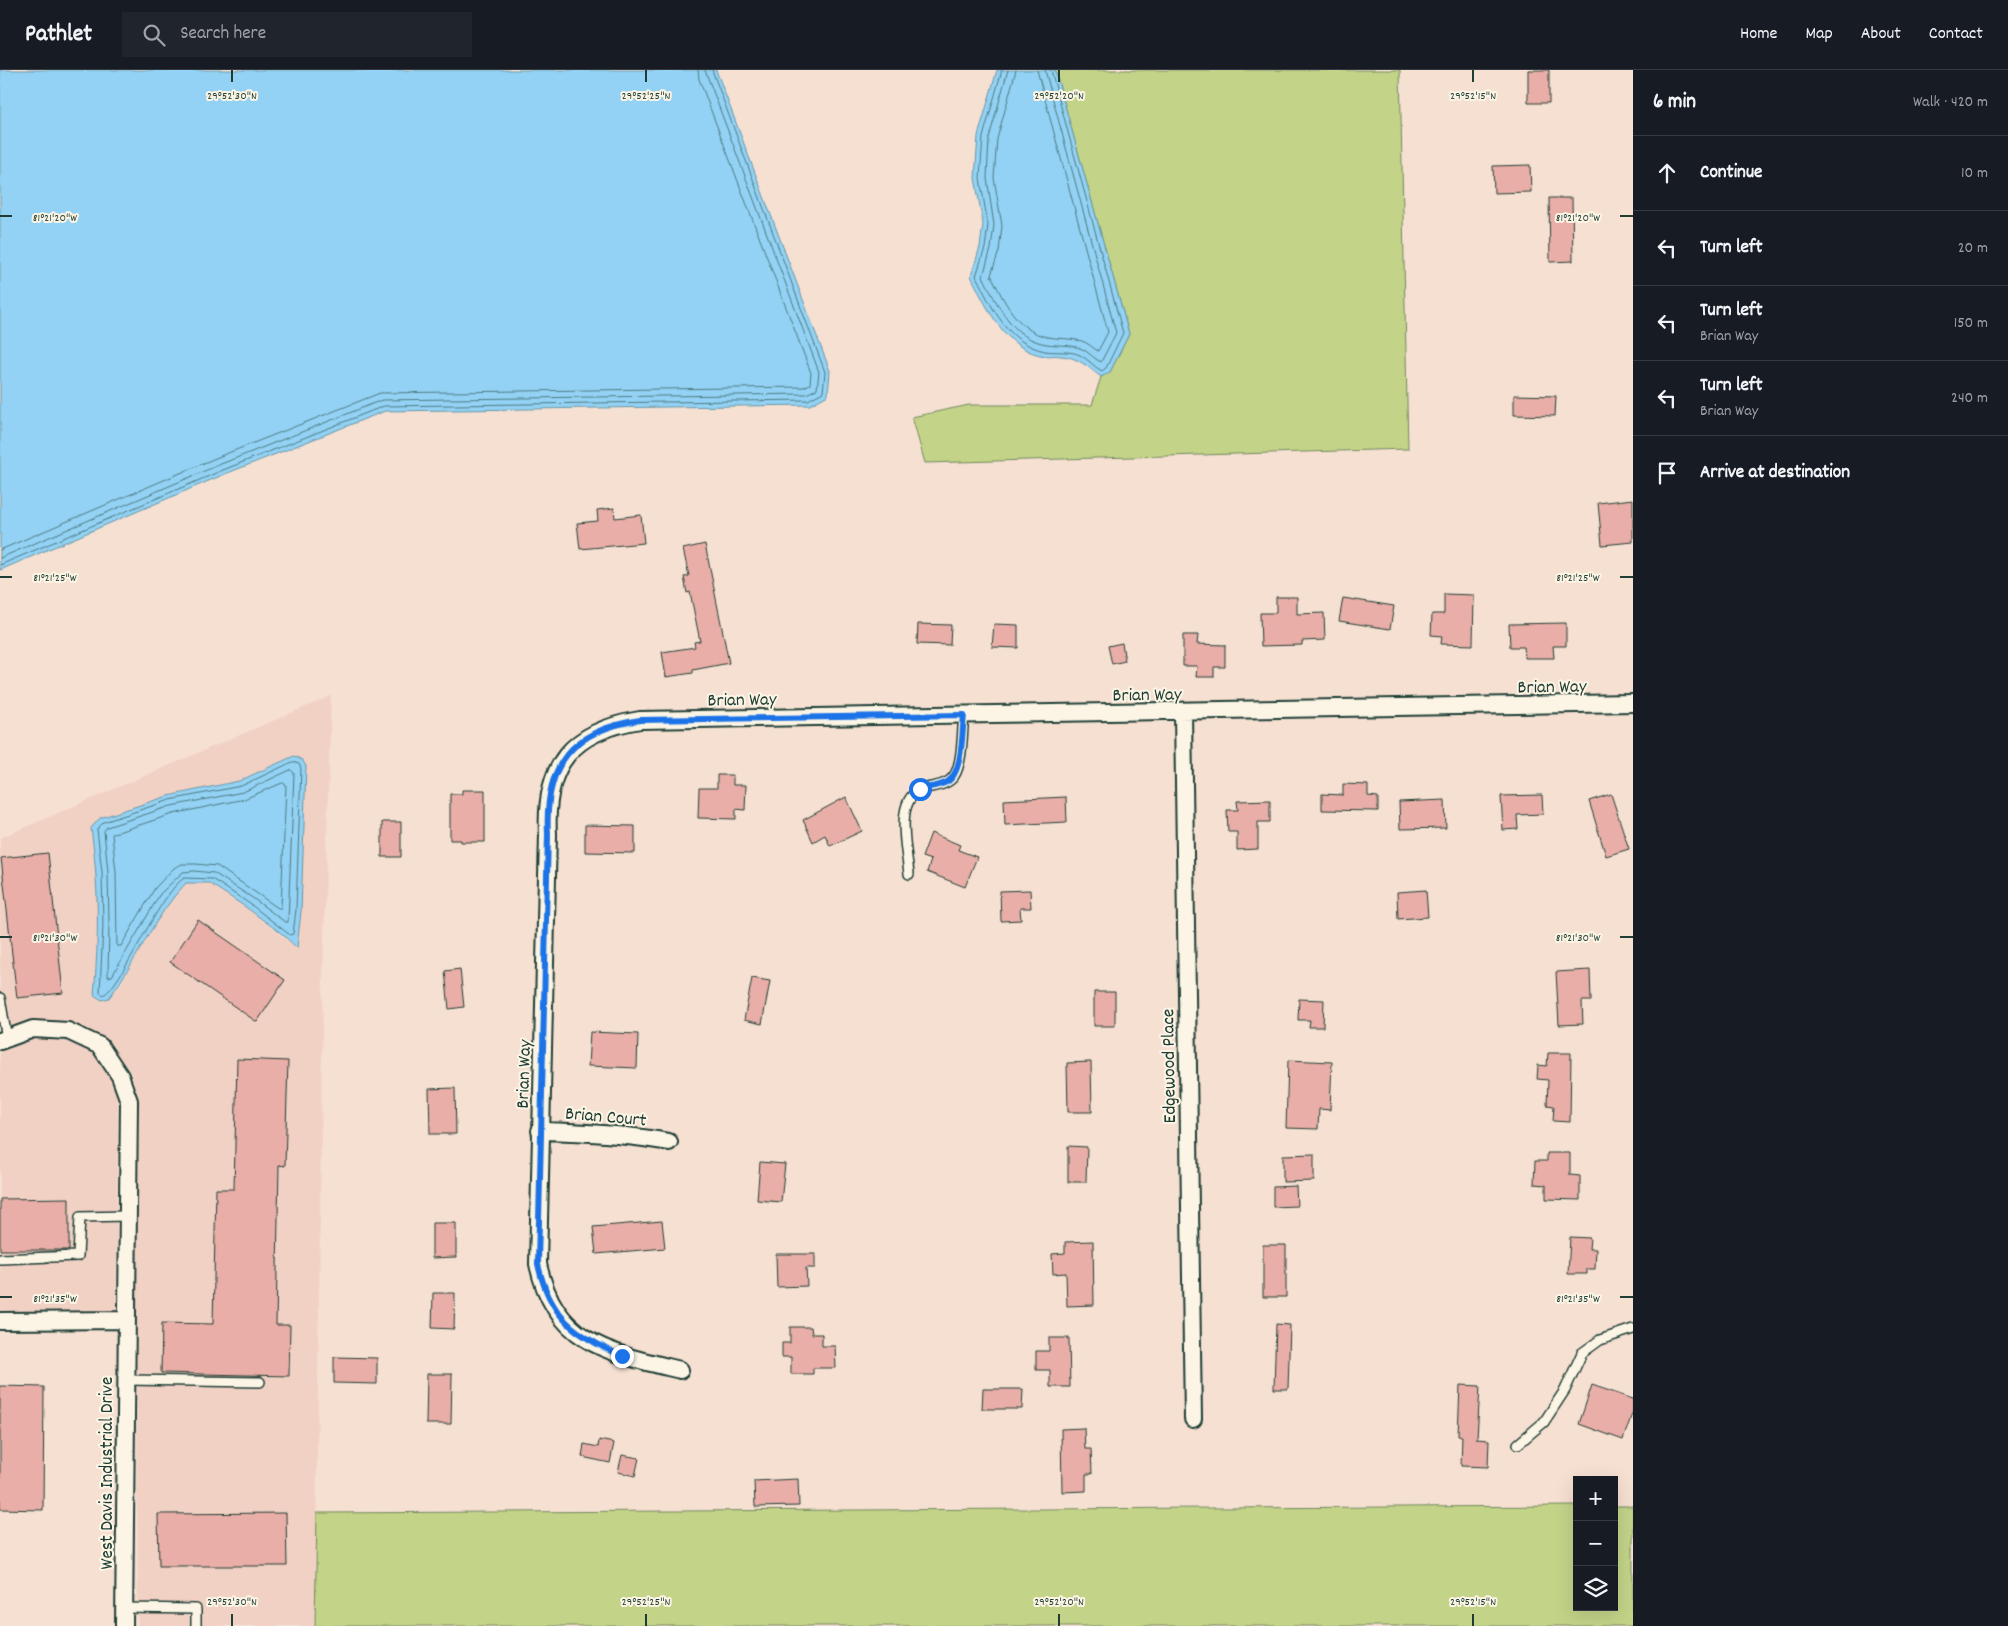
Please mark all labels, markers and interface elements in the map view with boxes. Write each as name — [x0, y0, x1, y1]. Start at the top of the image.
search box — [122, 12, 472, 57]
text: Pathlet — [25, 18, 92, 52]
icon: search — [140, 21, 168, 49]
text: Search here — [180, 21, 266, 48]
text: Home — [1740, 22, 1777, 47]
text: Map — [1805, 22, 1833, 47]
text: About — [1861, 22, 1901, 47]
text: Contact — [1929, 22, 1983, 47]
text: 29°52'30"N — [207, 88, 257, 105]
text: 29°52'25"N — [622, 88, 670, 105]
text: 29°52'20"N — [1034, 88, 1084, 105]
text: 29°52'15"N — [1450, 88, 1496, 105]
text: 6 min — [1653, 88, 1696, 118]
text: Walk · 420 m — [1913, 91, 1988, 114]
icon: ahead — [1653, 159, 1681, 187]
text: Continue — [1700, 160, 1762, 187]
text: 10 m — [1961, 162, 1988, 185]
text: 81°21'20"W — [33, 210, 77, 227]
text: 81°21'20"W — [1556, 210, 1600, 227]
icon: left — [1653, 234, 1681, 262]
text: Turn left — [1700, 235, 1763, 262]
text: 20 m — [1958, 237, 1988, 260]
text: Turn left — [1700, 298, 1763, 325]
icon: left — [1653, 309, 1681, 337]
text: 150 m — [1954, 312, 1988, 335]
text: Brian Way — [1700, 325, 1758, 348]
text: Turn left — [1700, 373, 1763, 400]
icon: left — [1653, 384, 1681, 412]
text: 240 m — [1951, 387, 1988, 410]
text: Brian Way — [1700, 400, 1758, 423]
icon: arrive — [1653, 459, 1681, 487]
text: Arrive at destination — [1700, 460, 1850, 487]
text: 81°21'25"W — [33, 570, 77, 587]
text: 81°21'25"W — [1556, 570, 1600, 587]
street label: Brian Way — [1517, 674, 1587, 703]
street label: Brian Way — [1112, 682, 1182, 711]
street label: Brian Way — [707, 687, 777, 716]
route start — [909, 778, 932, 801]
text: 81°21'30"W — [33, 930, 77, 947]
text: 81°21'30"W — [1556, 930, 1600, 947]
street label: Edgewood Place — [1156, 1008, 1185, 1124]
street label: Brian Way — [511, 1039, 540, 1109]
street label: Brian Court — [564, 1101, 648, 1135]
text: 81°21'35"W — [33, 1291, 77, 1308]
text: 81°21'35"W — [1556, 1291, 1600, 1308]
route end — [611, 1345, 634, 1368]
street label: West Davis Industrial Drive — [95, 1377, 122, 1569]
map controls — [1573, 1476, 1618, 1611]
button: + — [1573, 1476, 1618, 1521]
button: − — [1573, 1521, 1618, 1566]
button: layers — [1573, 1566, 1618, 1611]
text: 29°52'30"N — [207, 1594, 257, 1611]
text: 29°52'25"N — [622, 1594, 670, 1611]
text: 29°52'20"N — [1034, 1594, 1084, 1611]
text: 29°52'15"N — [1450, 1594, 1496, 1611]

